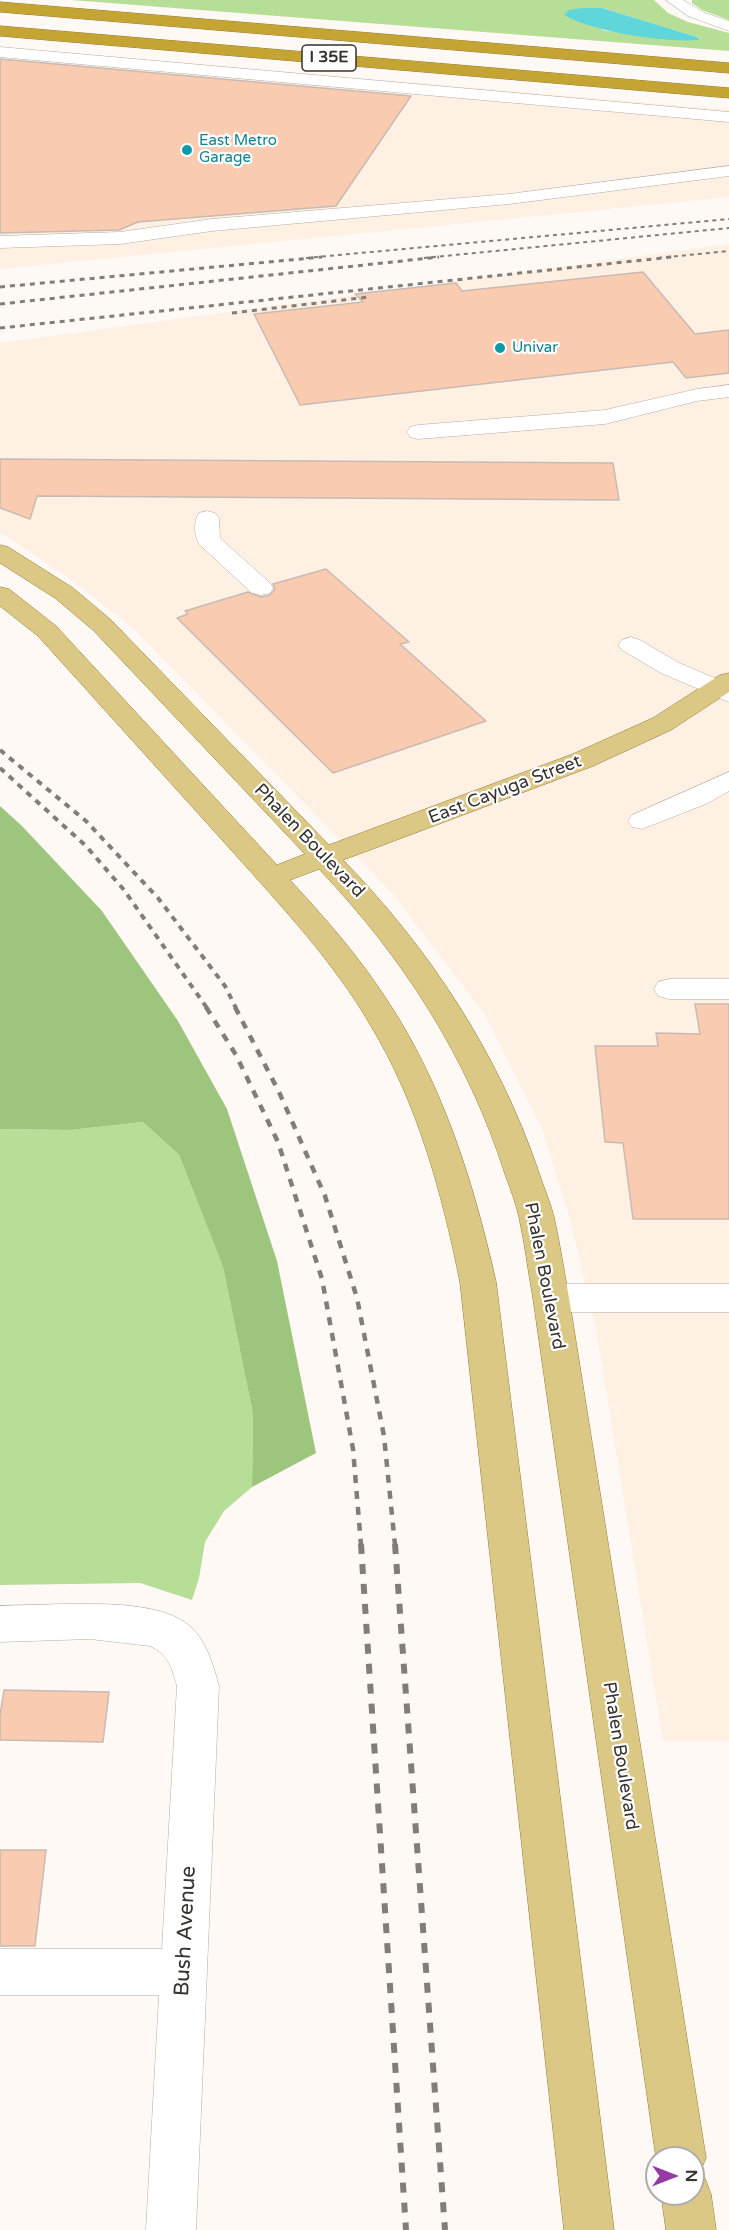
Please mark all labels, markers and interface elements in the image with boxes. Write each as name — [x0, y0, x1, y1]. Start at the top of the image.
road number: I 35E — [302, 45, 356, 71]
place label: East Metro Garage — [199, 132, 277, 167]
marker: East Metro Garage — [180, 143, 194, 157]
place label: Univar — [512, 339, 558, 357]
marker: Univar — [493, 341, 507, 355]
street label: East Cayuga Street — [425, 751, 585, 829]
street label: Phalen Boulevard — [249, 780, 369, 902]
street label: Phalen Boulevard — [519, 1200, 569, 1352]
street label: Phalen Boulevard — [598, 1680, 642, 1832]
street label: Bush Avenue — [170, 1865, 202, 1997]
north arrow — [645, 2146, 705, 2206]
text: N — [681, 2170, 701, 2182]

